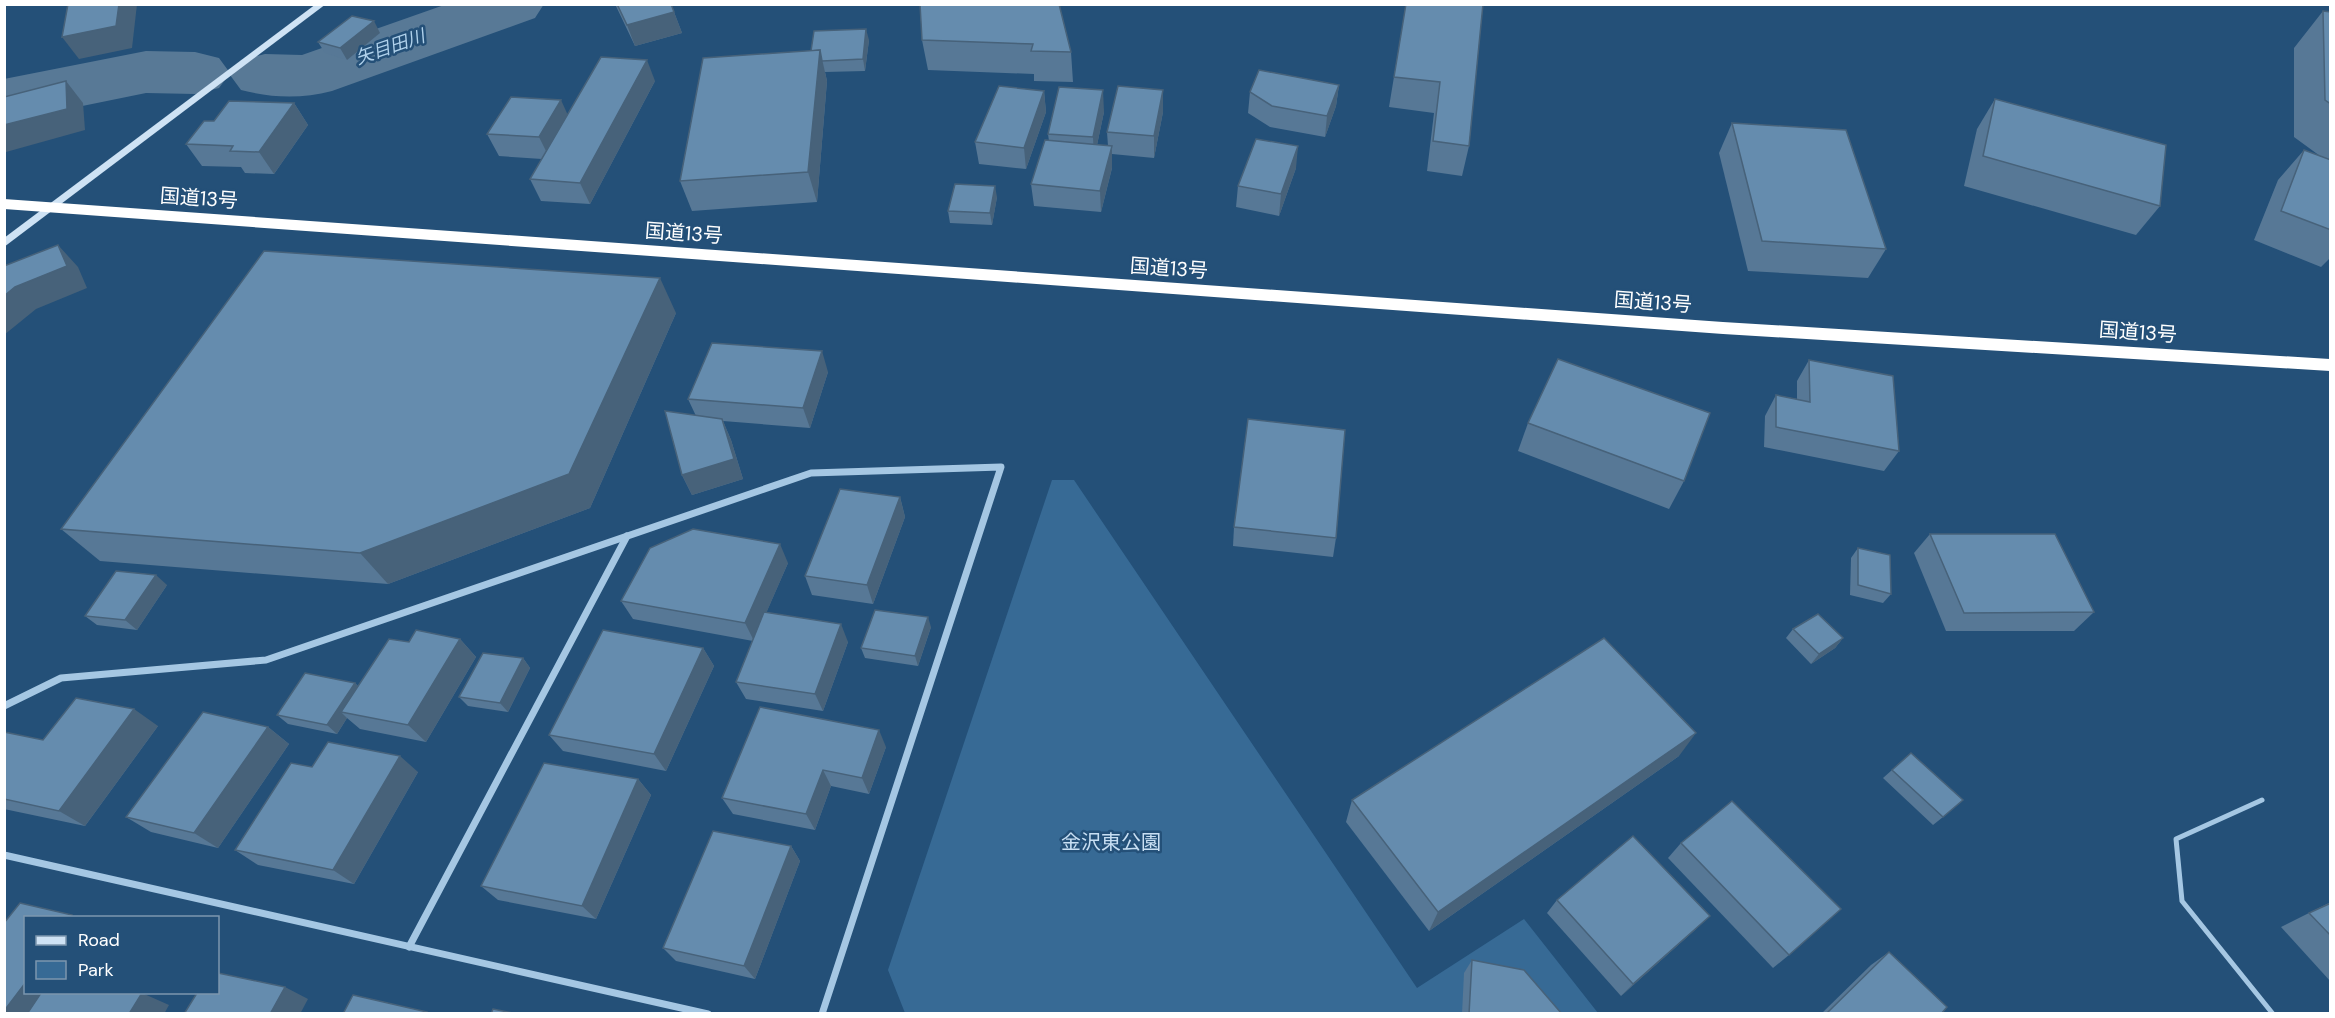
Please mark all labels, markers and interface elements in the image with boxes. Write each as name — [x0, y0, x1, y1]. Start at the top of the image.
water label: 矢目田川 — [352, 23, 430, 70]
street label: 国道13号 — [159, 182, 239, 214]
street label: 国道13号 — [644, 217, 724, 249]
street label: 国道13号 — [1129, 252, 1209, 284]
street label: 国道13号 — [1613, 286, 1693, 318]
street label: 国道13号 — [2098, 316, 2178, 348]
park label: 金沢東公園 — [1061, 829, 1161, 855]
legend — [24, 916, 219, 994]
text: Road — [78, 928, 120, 952]
text: Park — [78, 958, 114, 982]

